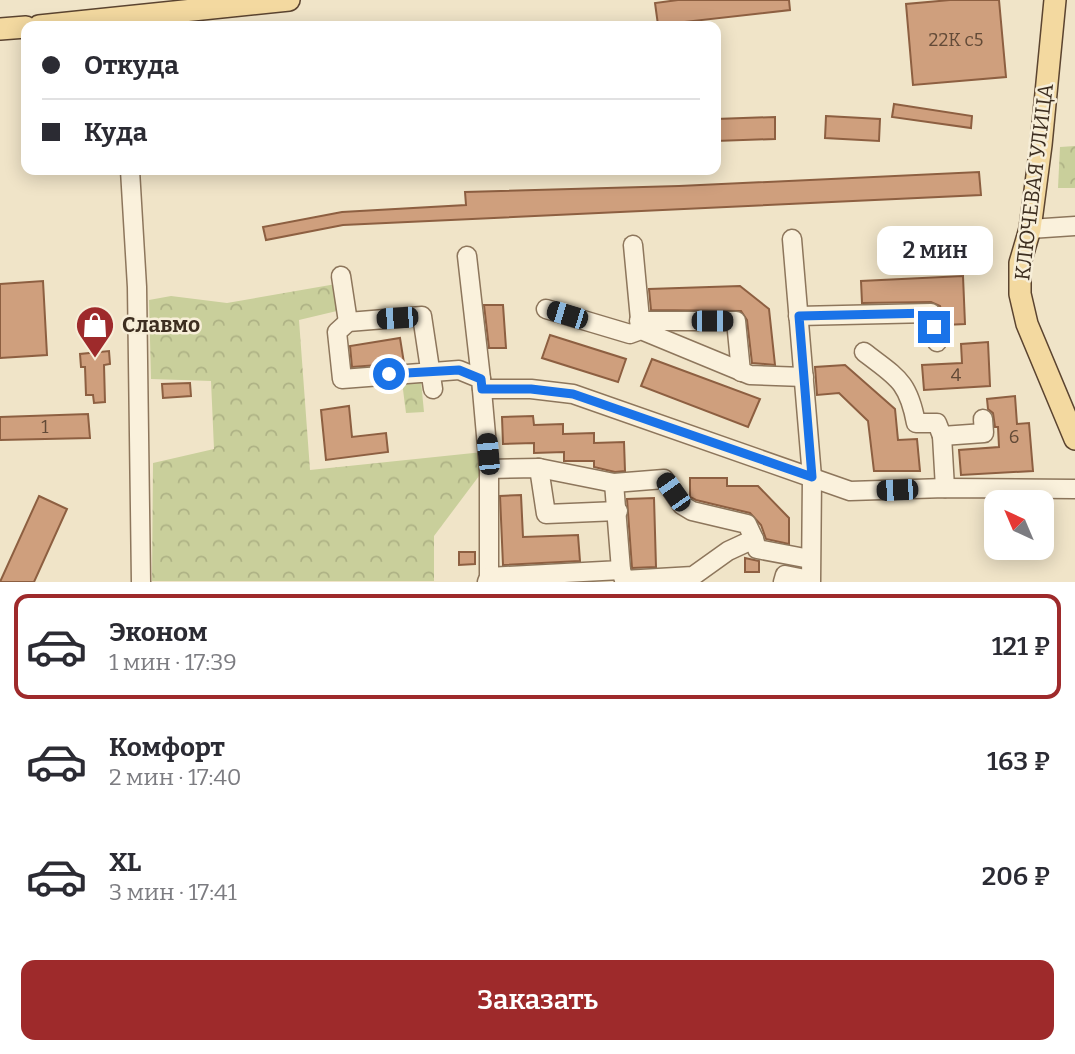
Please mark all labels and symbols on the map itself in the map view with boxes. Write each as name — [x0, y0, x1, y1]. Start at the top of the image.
house number: 22К с5 — [929, 29, 983, 51]
street label: КЛЮЧЕВАЯ УЛИЦА — [1009, 82, 1059, 282]
callout: 2 мин — [876, 226, 992, 274]
car — [544, 299, 591, 331]
shop icon: Славмо — [74, 304, 116, 359]
car — [376, 306, 419, 330]
car — [692, 311, 734, 332]
route end — [918, 311, 950, 343]
place label: Славмо — [122, 312, 200, 338]
route start — [373, 358, 405, 390]
house number: 4 — [951, 364, 962, 386]
house number: 1 — [41, 416, 49, 438]
house number: 6 — [1009, 426, 1019, 448]
car — [476, 432, 501, 476]
car — [653, 469, 694, 515]
car — [876, 479, 919, 501]
north arrow — [984, 490, 1054, 560]

